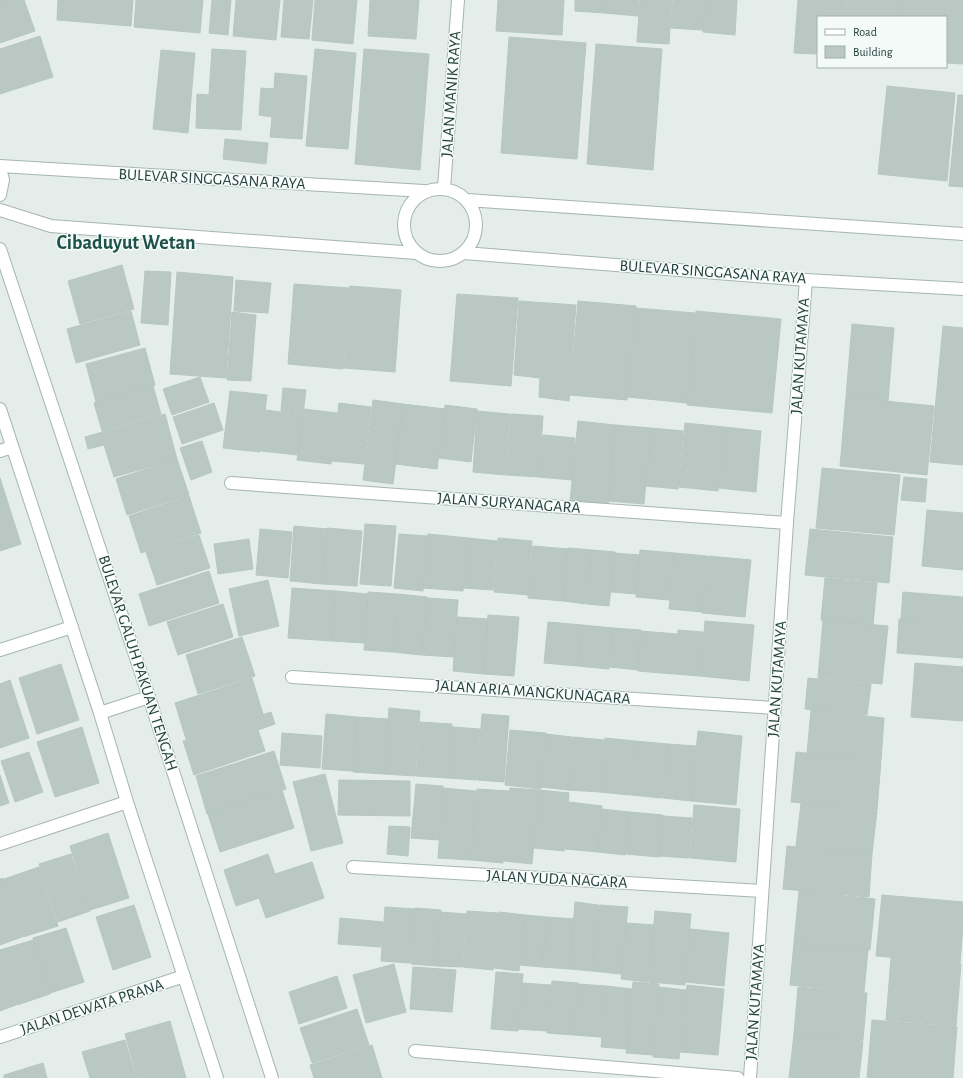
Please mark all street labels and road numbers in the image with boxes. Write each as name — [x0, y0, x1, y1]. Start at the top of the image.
street label: JALAN MANIK RAYA — [439, 30, 463, 158]
street label: BULEVAR SINGGASANA RAYA — [118, 166, 306, 192]
street label: BULEVAR SINGGASANA RAYA — [619, 257, 807, 287]
street label: JALAN KUTAMAYA — [788, 297, 812, 415]
street label: JALAN SURYANAGARA — [437, 490, 581, 516]
street label: BULEVAR GALUH PAKUAN TENGAH — [96, 553, 180, 773]
street label: JALAN KUTAMAYA — [765, 620, 789, 738]
street label: JALAN ARIA MANGKUNAGARA — [435, 677, 631, 707]
street label: JALAN YUDA NAGARA — [486, 867, 628, 891]
street label: JALAN KUTAMAYA — [743, 943, 767, 1061]
street label: JALAN DEWATA PRANA — [18, 976, 166, 1038]

